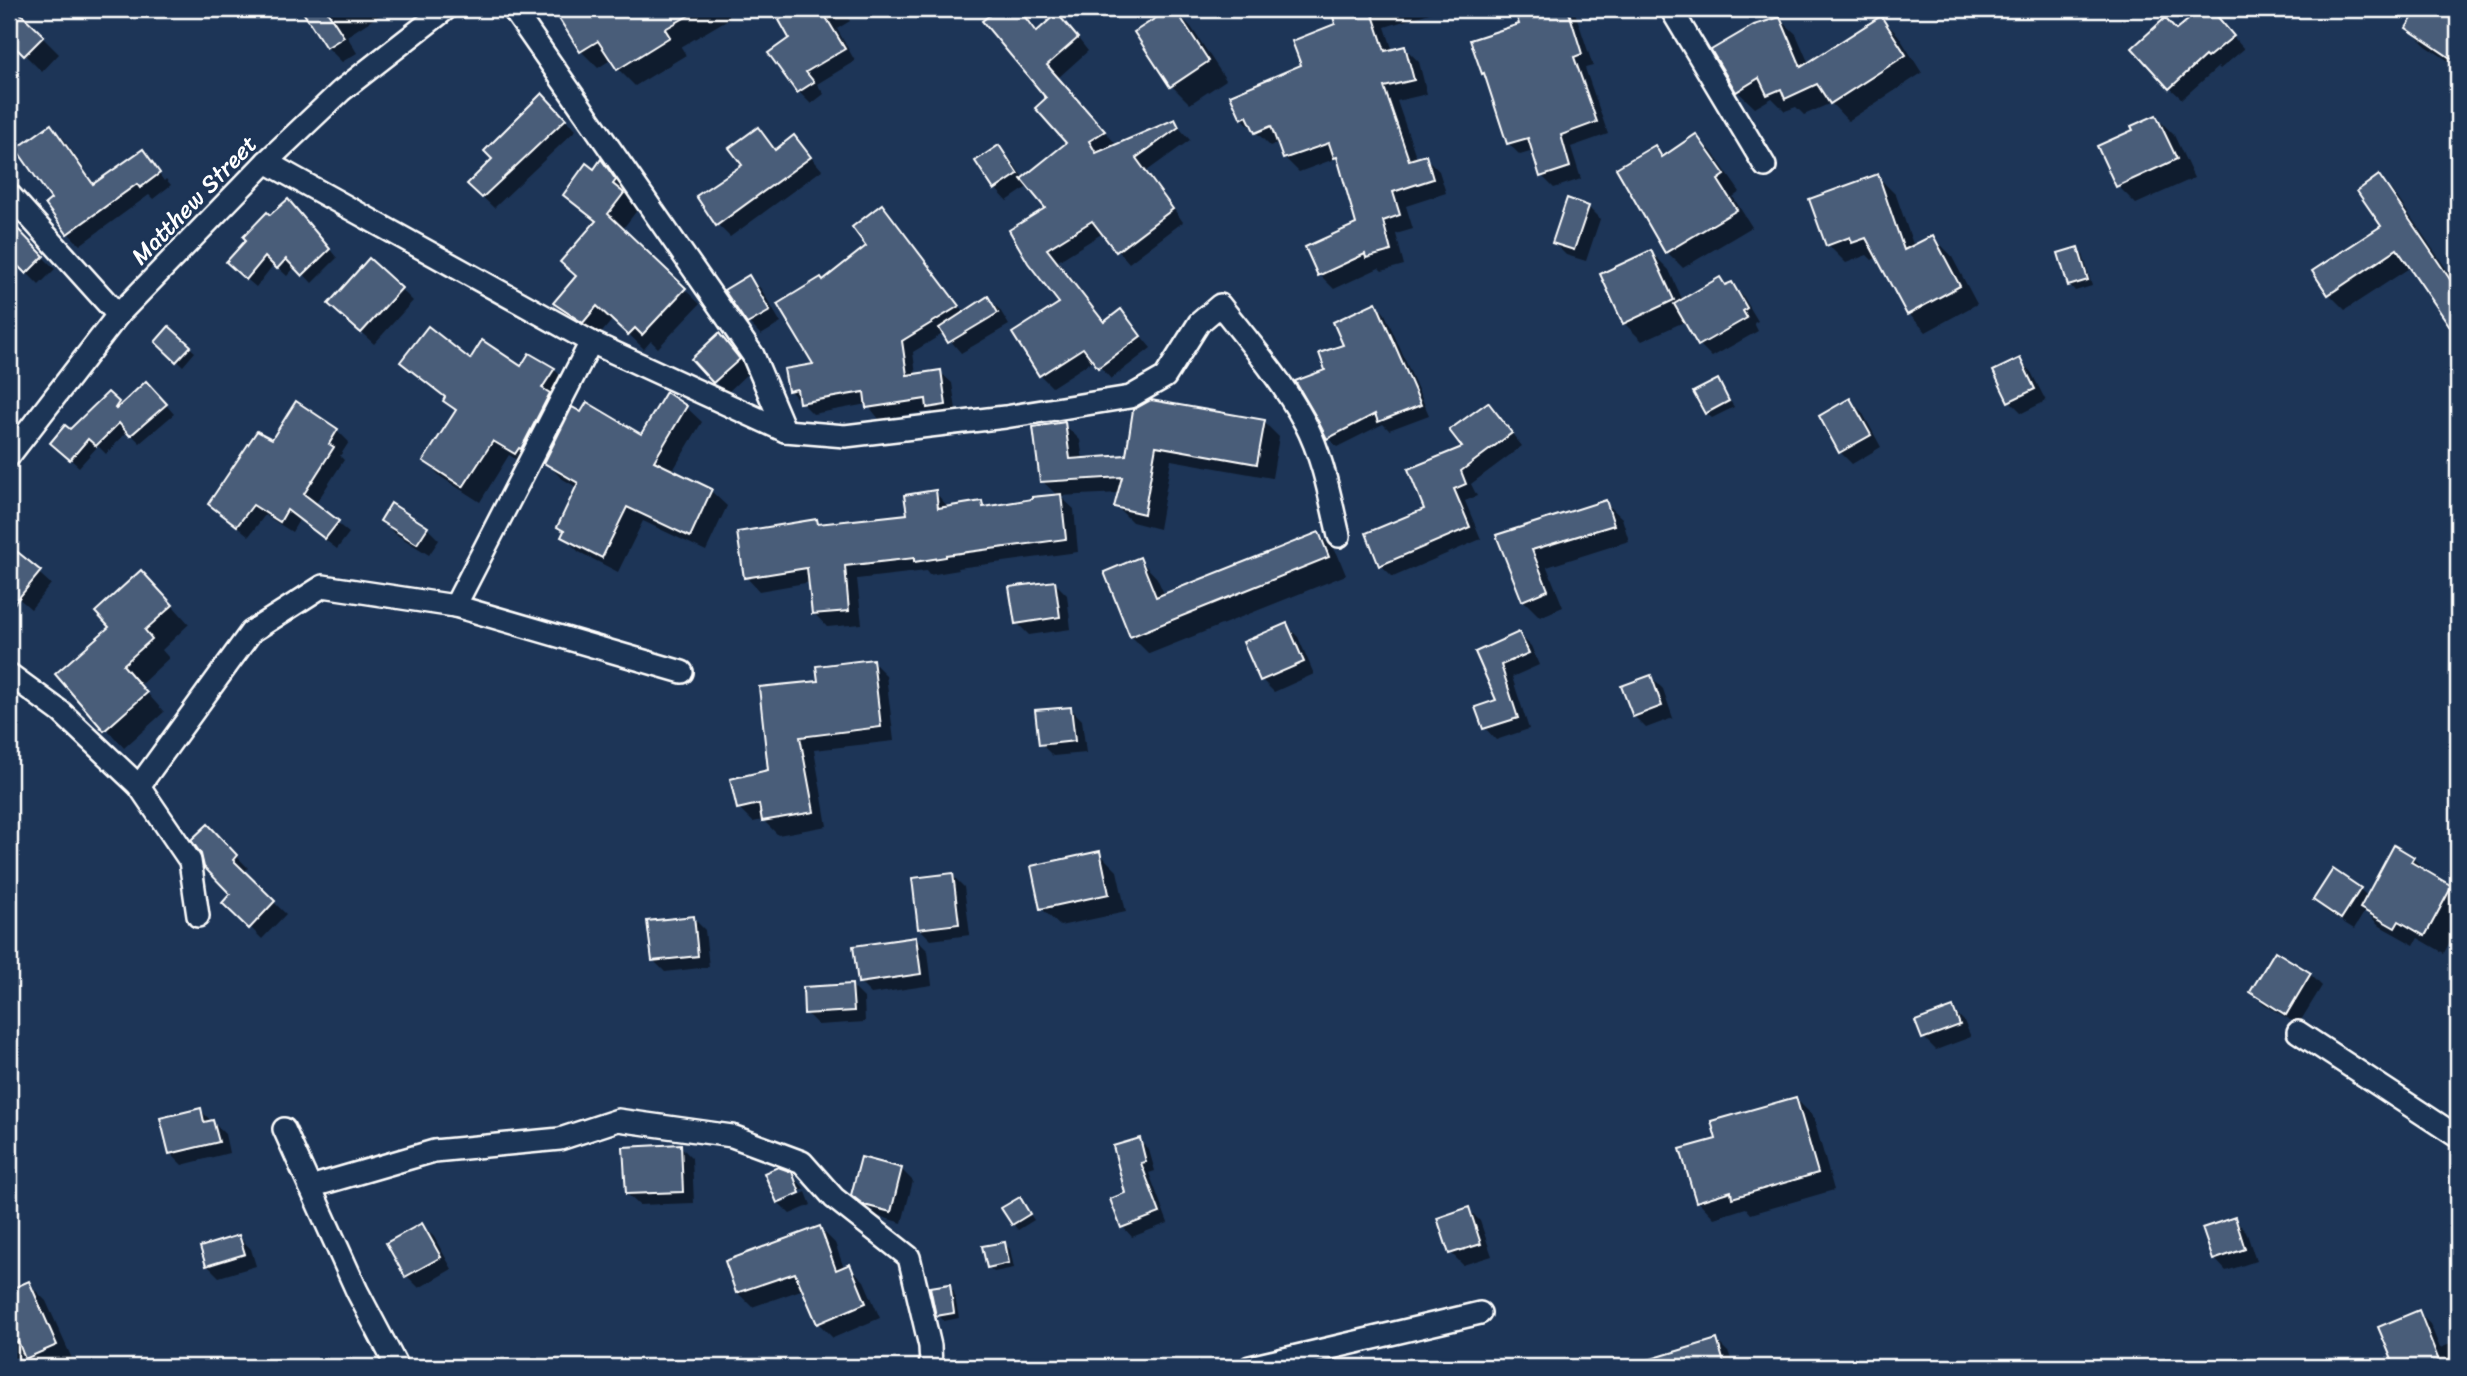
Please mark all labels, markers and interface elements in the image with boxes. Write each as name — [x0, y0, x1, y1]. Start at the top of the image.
street label: Matthew Street — [120, 125, 268, 275]

